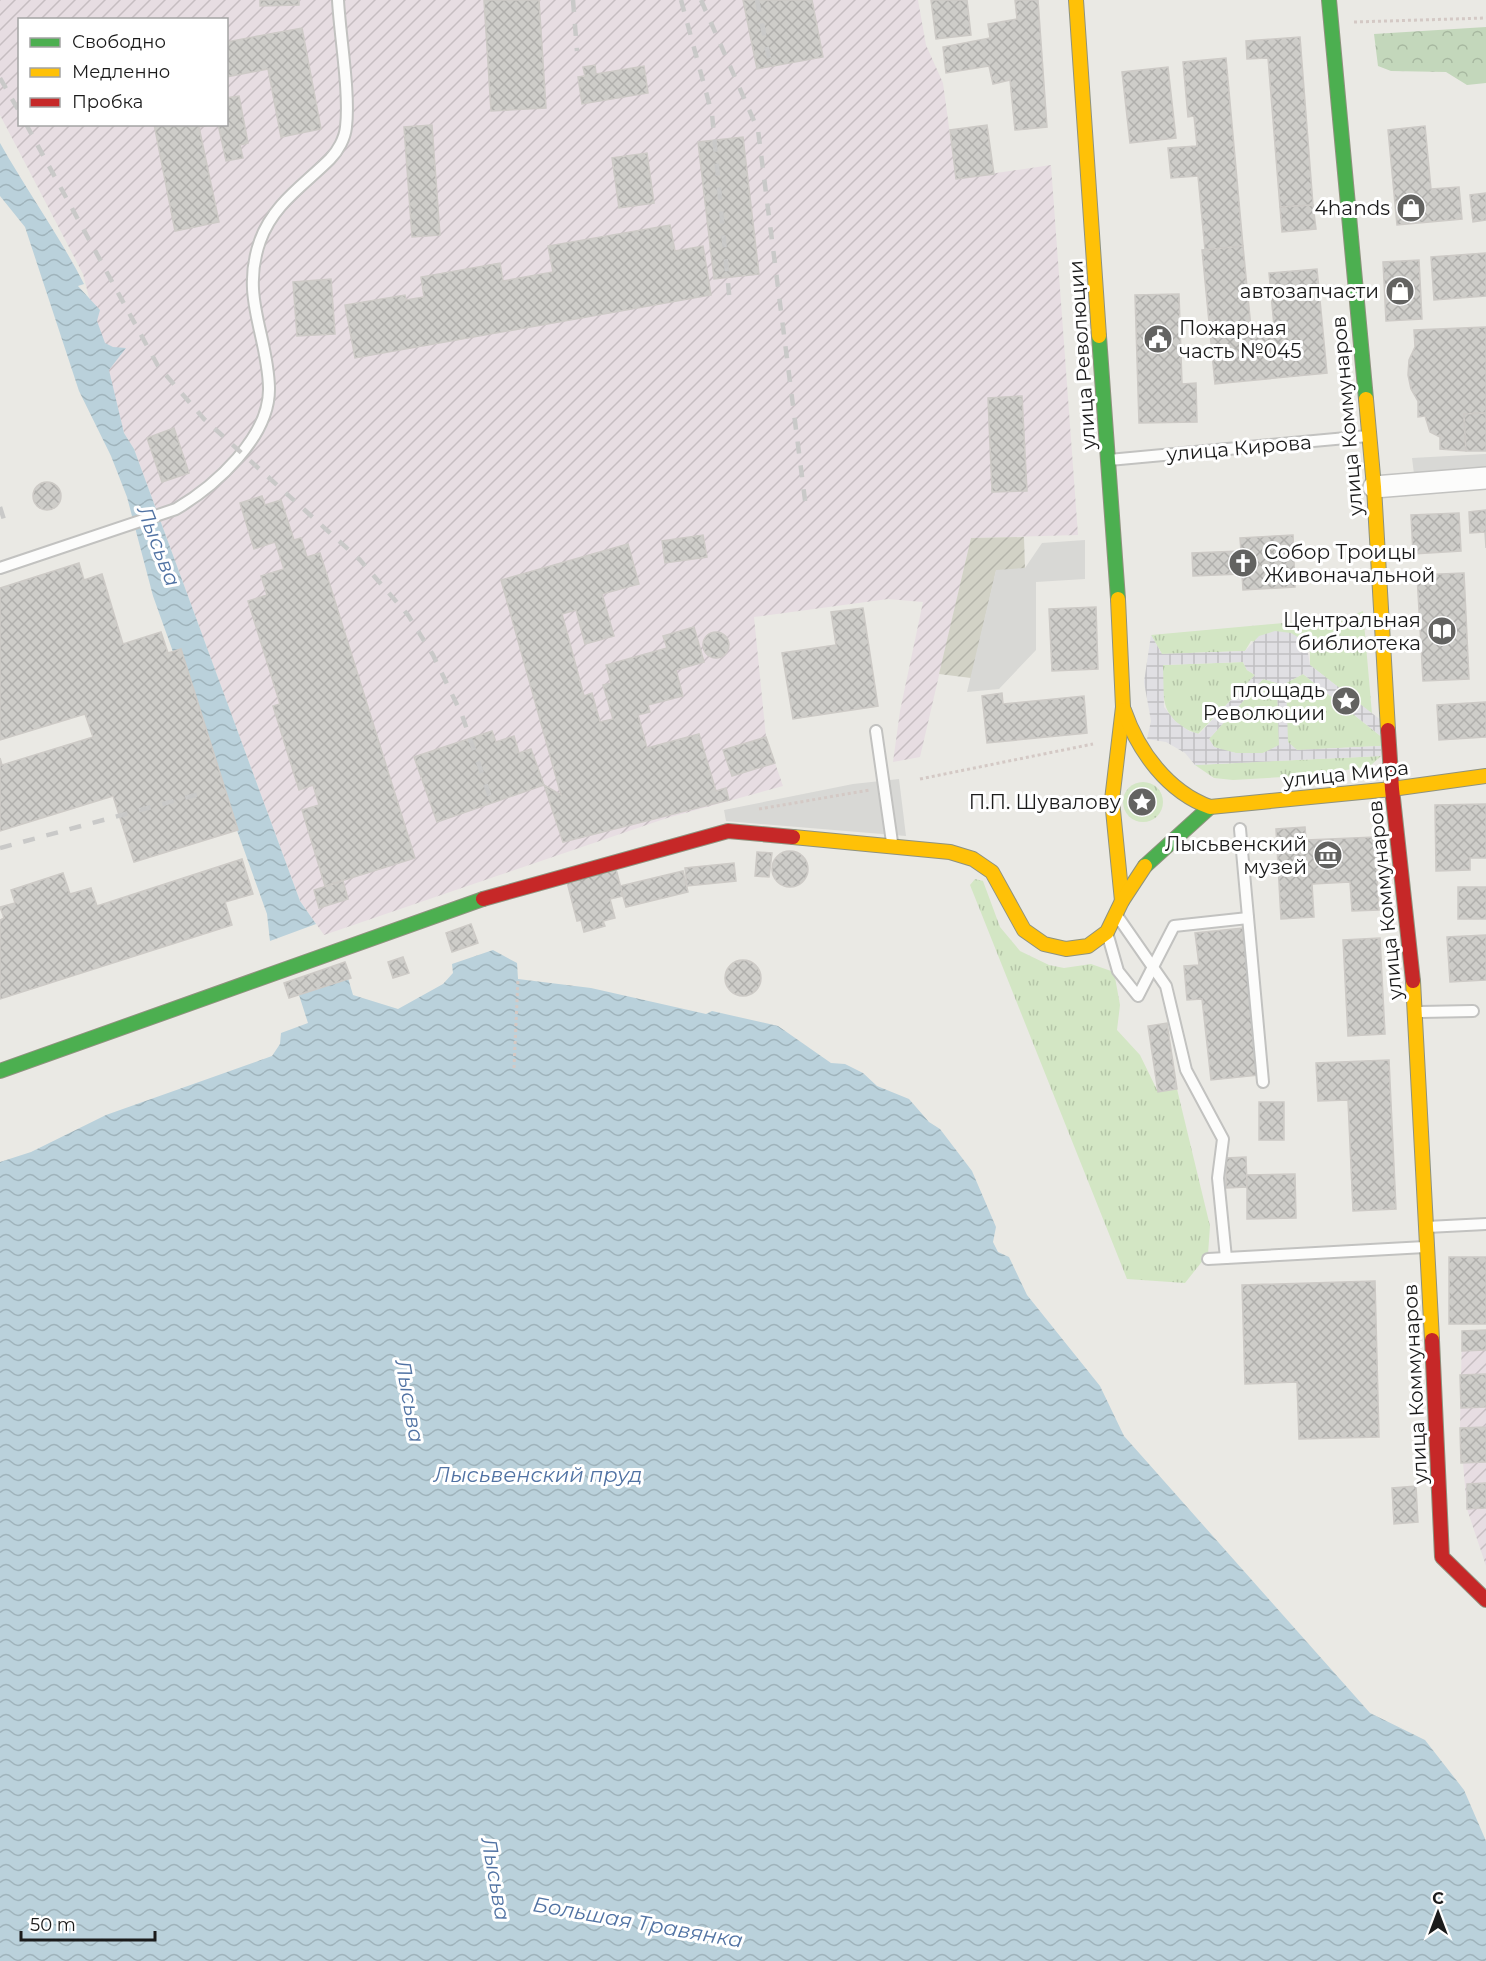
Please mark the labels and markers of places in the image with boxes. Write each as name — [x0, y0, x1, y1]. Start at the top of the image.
shop icon: 4hands — [1395, 192, 1427, 224]
place label: 4hands — [1315, 196, 1390, 220]
shop icon: автозапчасти — [1384, 275, 1416, 307]
place label: автозапчасти — [1240, 279, 1379, 303]
place label: Пожарная часть №045 — [1179, 316, 1302, 363]
public building icon: Пожарная часть №045 — [1142, 323, 1174, 355]
place label: Собор Троицы Живоначальной — [1264, 540, 1435, 587]
church icon: Собор Троицы Живоначальной — [1227, 547, 1259, 579]
place label: Центральная библиотека — [1283, 608, 1421, 655]
library icon: Центральная библиотека — [1426, 615, 1458, 647]
place label: площадь Революции — [1203, 678, 1325, 725]
place icon: площадь Революции — [1330, 685, 1362, 717]
place icon: П.П. Шувалову — [1126, 786, 1158, 818]
place label: П.П. Шувалову — [969, 790, 1121, 814]
place label: Лысьвенский музей — [1165, 832, 1307, 879]
museum icon: Лысьвенский музей — [1312, 839, 1344, 871]

